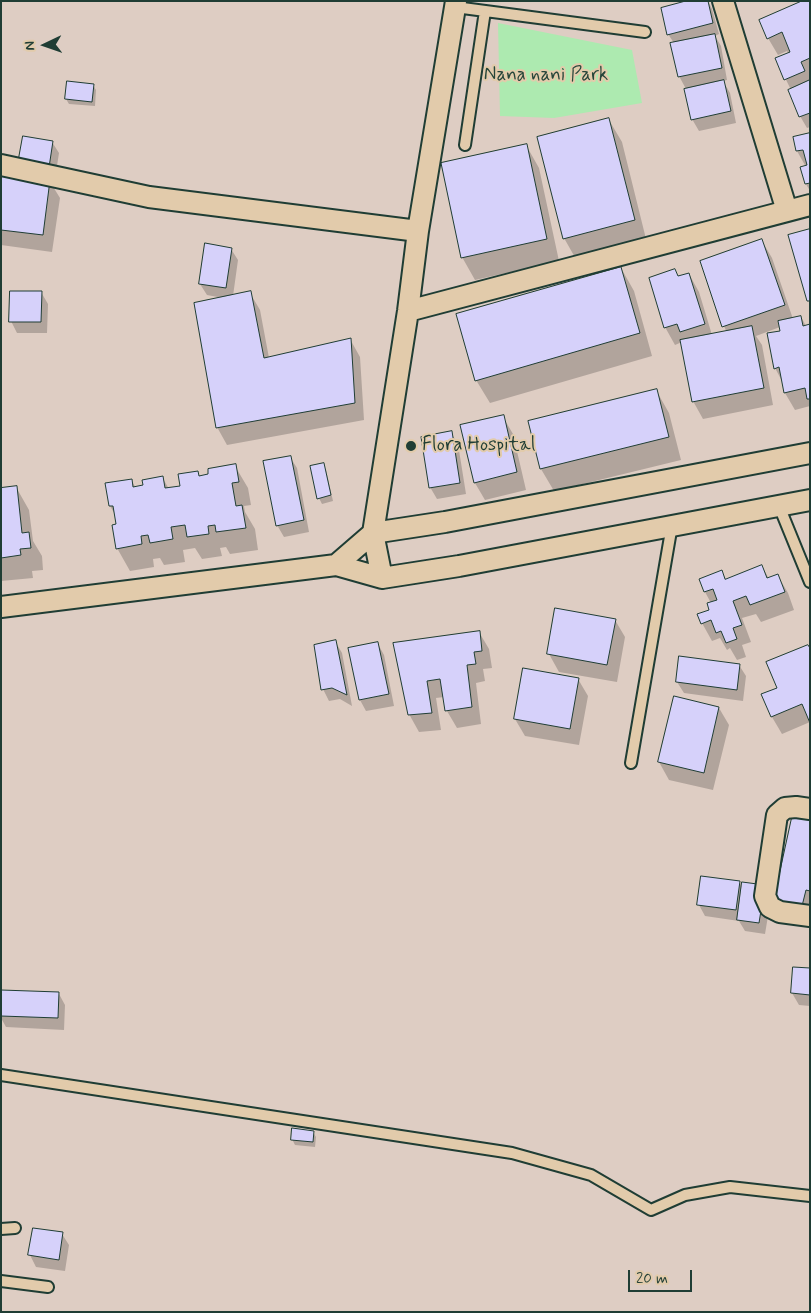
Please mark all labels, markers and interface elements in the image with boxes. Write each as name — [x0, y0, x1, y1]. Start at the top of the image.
north arrow — [20, 20, 70, 70]
text: N — [21, 41, 39, 51]
park label: Nana nani Park — [484, 65, 608, 87]
place label: Flora Hospital — [422, 435, 535, 457]
marker: Flora Hospital — [404, 439, 418, 453]
scale bar — [631, 1260, 695, 1292]
text: 20 m — [636, 1269, 668, 1289]

